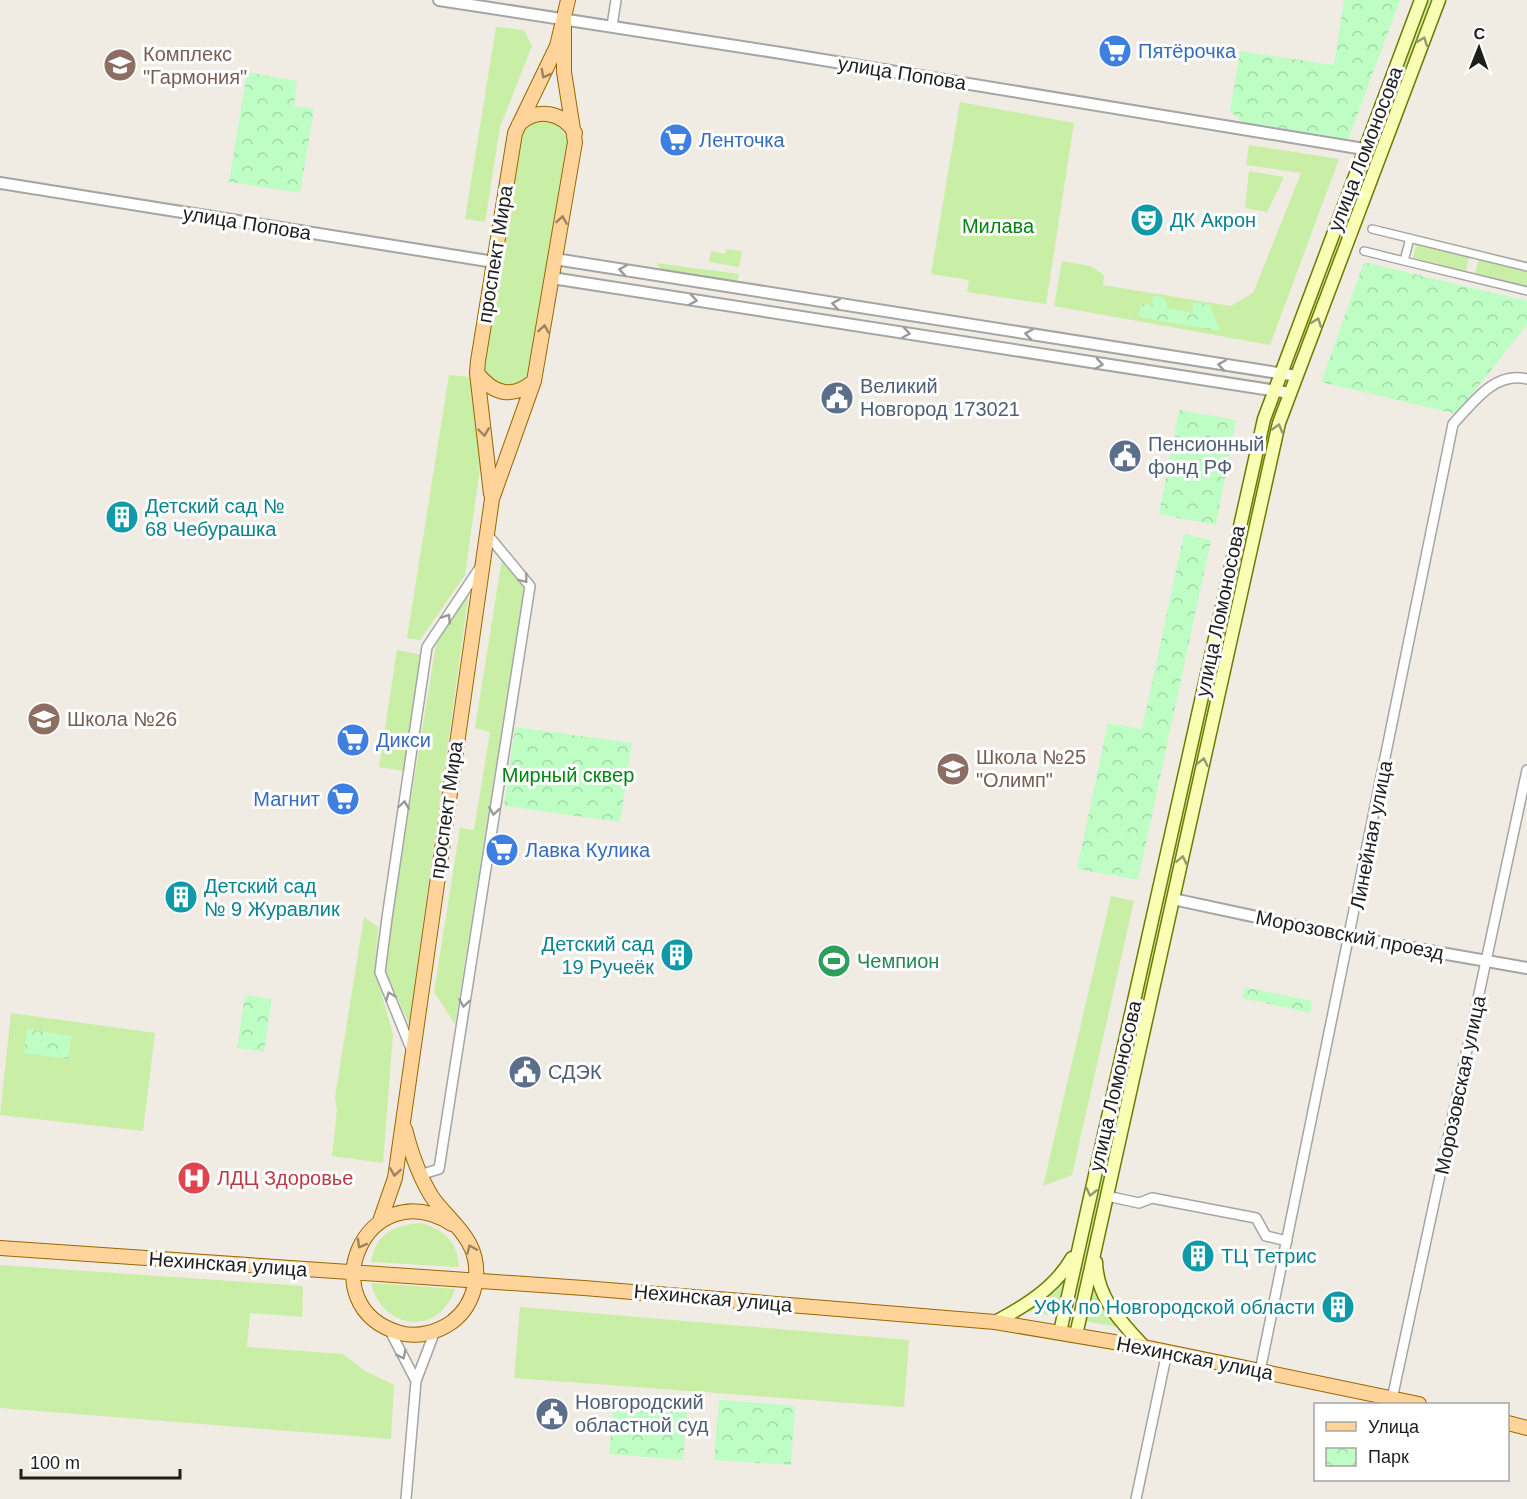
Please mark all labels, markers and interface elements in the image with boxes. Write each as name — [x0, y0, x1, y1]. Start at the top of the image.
north arrow — [1449, 18, 1509, 78]
text: С — [1473, 25, 1486, 42]
supermarket icon: Пятёрочка — [1097, 33, 1133, 69]
one-way arrow — [1416, 36, 1429, 47]
place label: Пятёрочка — [1138, 40, 1237, 62]
place label: Комплекс "Гармония" — [143, 43, 247, 88]
school or university icon: Комплекс "Гармония" — [102, 47, 138, 83]
street label: улица Попова — [836, 52, 969, 94]
street label: улица Ломоносова — [1323, 63, 1407, 234]
one-way arrow — [541, 68, 552, 78]
supermarket icon: Ленточка — [658, 122, 694, 158]
place label: Ленточка — [699, 129, 786, 151]
street label: проспект Мира — [473, 183, 517, 324]
street label: улица Попова — [181, 202, 314, 244]
theatre icon: ДК Акрон — [1129, 202, 1165, 238]
place label: ДК Акрон — [1170, 209, 1256, 231]
park label: Милава — [962, 215, 1035, 237]
one-way arrow — [555, 216, 568, 226]
one-way arrow — [618, 265, 628, 277]
one-way arrow — [688, 293, 698, 306]
one-way arrow — [832, 299, 841, 311]
one-way arrow — [1310, 317, 1322, 328]
one-way arrow — [537, 325, 549, 334]
one-way arrow — [902, 327, 911, 339]
one-way arrow — [1024, 329, 1034, 341]
one-way arrow — [1094, 357, 1104, 369]
one-way arrow — [1217, 359, 1226, 371]
place label: Великий Новгород 173021 — [860, 375, 1020, 420]
public building icon: Великий Новгород 173021 — [819, 380, 855, 416]
one-way arrow — [1271, 424, 1283, 434]
one-way arrow — [477, 427, 490, 436]
place label: Пенсионный фонд РФ — [1148, 433, 1264, 478]
public building icon: Пенсионный фонд РФ — [1107, 438, 1143, 474]
place label: Детский сад № 68 Чебурашка — [145, 495, 284, 540]
building icon: Детский сад № 68 Чебурашка — [104, 499, 140, 535]
street label: улица Ломоносова — [1191, 522, 1249, 699]
one-way arrow — [516, 572, 527, 583]
one-way arrow — [440, 613, 451, 624]
school or university icon: Школа №26 — [26, 701, 62, 737]
place label: Школа №26 — [67, 708, 177, 730]
supermarket icon: Дикси — [335, 722, 371, 758]
place label: Дикси — [376, 729, 431, 751]
street label: проспект Мира — [425, 739, 467, 880]
place label: Школа №25 "Олимп" — [976, 746, 1086, 791]
school or university icon: Школа №25 "Олимп" — [935, 751, 971, 787]
one-way arrow — [1196, 757, 1209, 767]
street label: Линейная улица — [1346, 758, 1396, 911]
park label: Мирный сквер — [502, 764, 634, 786]
supermarket icon: Магнит — [325, 781, 361, 817]
place label: Магнит — [253, 788, 320, 810]
one-way arrow — [398, 801, 410, 810]
one-way arrow — [488, 806, 500, 815]
supermarket icon: Лавка Кулика — [484, 832, 520, 868]
place label: Лавка Кулика — [525, 839, 651, 861]
one-way arrow — [1175, 855, 1188, 865]
place label: Детский сад № 9 Журавлик — [204, 875, 340, 920]
building icon: Детский сад № 9 Журавлик — [163, 879, 199, 915]
street label: Морозовский проезд — [1254, 906, 1446, 964]
place label: Детский сад 19 Ручеёк — [542, 933, 654, 978]
building icon: Детский сад 19 Ручеёк — [659, 937, 695, 973]
sports icon: Чемпион — [816, 943, 852, 979]
place label: Чемпион — [857, 950, 939, 972]
one-way arrow — [385, 992, 397, 1003]
street label: Морозовская улица — [1430, 993, 1490, 1176]
street label: улица Ломоносова — [1085, 998, 1146, 1174]
one-way arrow — [458, 999, 470, 1008]
public building icon: СДЭК — [507, 1054, 543, 1090]
place label: СДЭК — [548, 1061, 602, 1083]
hospital icon: ЛДЦ Здоровье — [176, 1160, 212, 1196]
place label: ЛДЦ Здоровье — [217, 1167, 353, 1189]
one-way arrow — [390, 1168, 402, 1177]
one-way arrow — [1085, 1187, 1098, 1197]
one-way arrow — [357, 1238, 368, 1248]
building icon: ТЦ Тетрис — [1180, 1238, 1216, 1274]
one-way arrow — [466, 1245, 478, 1256]
place label: ТЦ Тетрис — [1221, 1245, 1317, 1267]
street label: Нехинская улица — [148, 1247, 309, 1281]
street label: Нехинская улица — [633, 1280, 794, 1316]
building icon: УФК по Новгородской области — [1320, 1289, 1356, 1325]
place label: УФК по Новгородской области — [1034, 1296, 1315, 1318]
street label: Нехинская улица — [1115, 1332, 1276, 1384]
one-way arrow — [395, 1349, 406, 1359]
place label: Новгородский областной суд — [575, 1391, 709, 1436]
public building icon: Новгородский областной суд — [534, 1396, 570, 1432]
legend — [1314, 1403, 1509, 1481]
text: Улица — [1368, 1417, 1420, 1437]
scale bar — [21, 1442, 180, 1480]
text: Парк — [1368, 1447, 1409, 1467]
text: 100 m — [30, 1453, 80, 1473]

